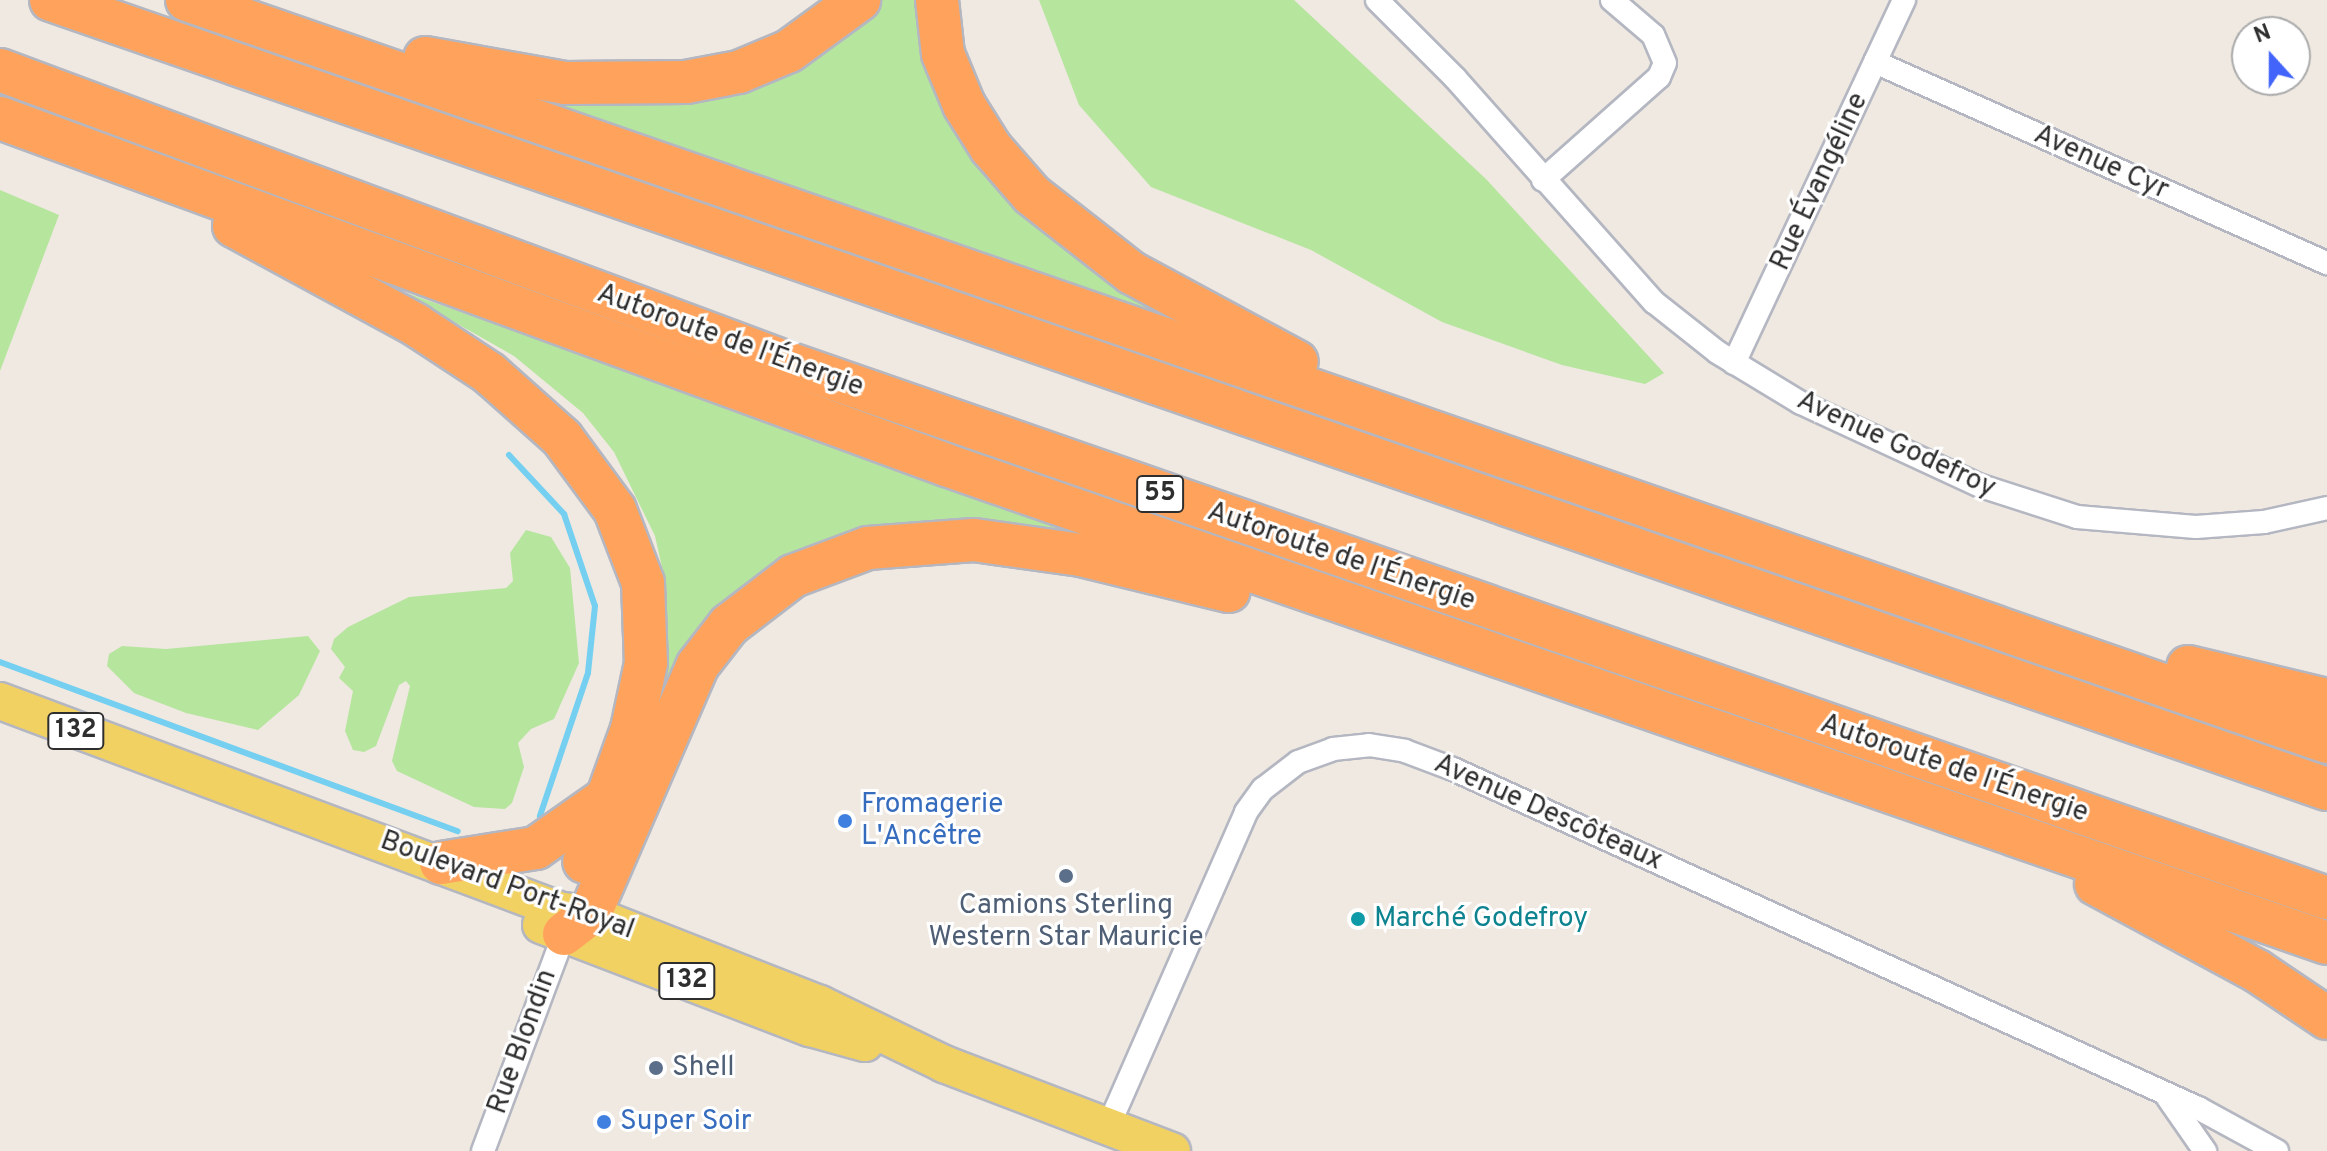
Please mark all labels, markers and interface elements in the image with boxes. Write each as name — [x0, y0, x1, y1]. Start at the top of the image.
north arrow — [2231, 16, 2311, 96]
text: N — [2251, 20, 2275, 50]
street label: Rue Évangéline — [1764, 88, 1876, 276]
street label: Avenue Cyr — [2028, 118, 2174, 208]
street label: Autoroute de l'Énergie — [592, 277, 868, 405]
street label: Avenue Godefroy — [1791, 384, 2001, 506]
road number: 55 — [1136, 472, 1184, 516]
street label: Autoroute de l'Énergie — [1203, 495, 1479, 619]
street label: Autoroute de l'Énergie — [1816, 707, 2092, 831]
road number: 132 — [46, 709, 106, 753]
street label: Avenue Descôteaux — [1429, 748, 1667, 878]
place label: Fromagerie L'Ancêtre — [861, 788, 1003, 854]
marker: Fromagerie L'Ancêtre — [836, 812, 854, 830]
street label: Boulevard Port-Royal — [375, 824, 639, 948]
marker: Camions Sterling Western Star Mauricie — [1057, 867, 1075, 885]
place label: Camions Sterling Western Star Mauricie — [928, 889, 1204, 955]
place label: Marché Godefroy — [1374, 902, 1588, 936]
marker: Marché Godefroy — [1349, 910, 1367, 928]
road number: 132 — [657, 959, 717, 1003]
street label: Rue Blondin — [481, 965, 565, 1119]
place label: Shell — [672, 1051, 735, 1085]
marker: Shell — [647, 1059, 665, 1077]
place label: Super Soir — [620, 1105, 752, 1139]
marker: Super Soir — [595, 1113, 613, 1131]

